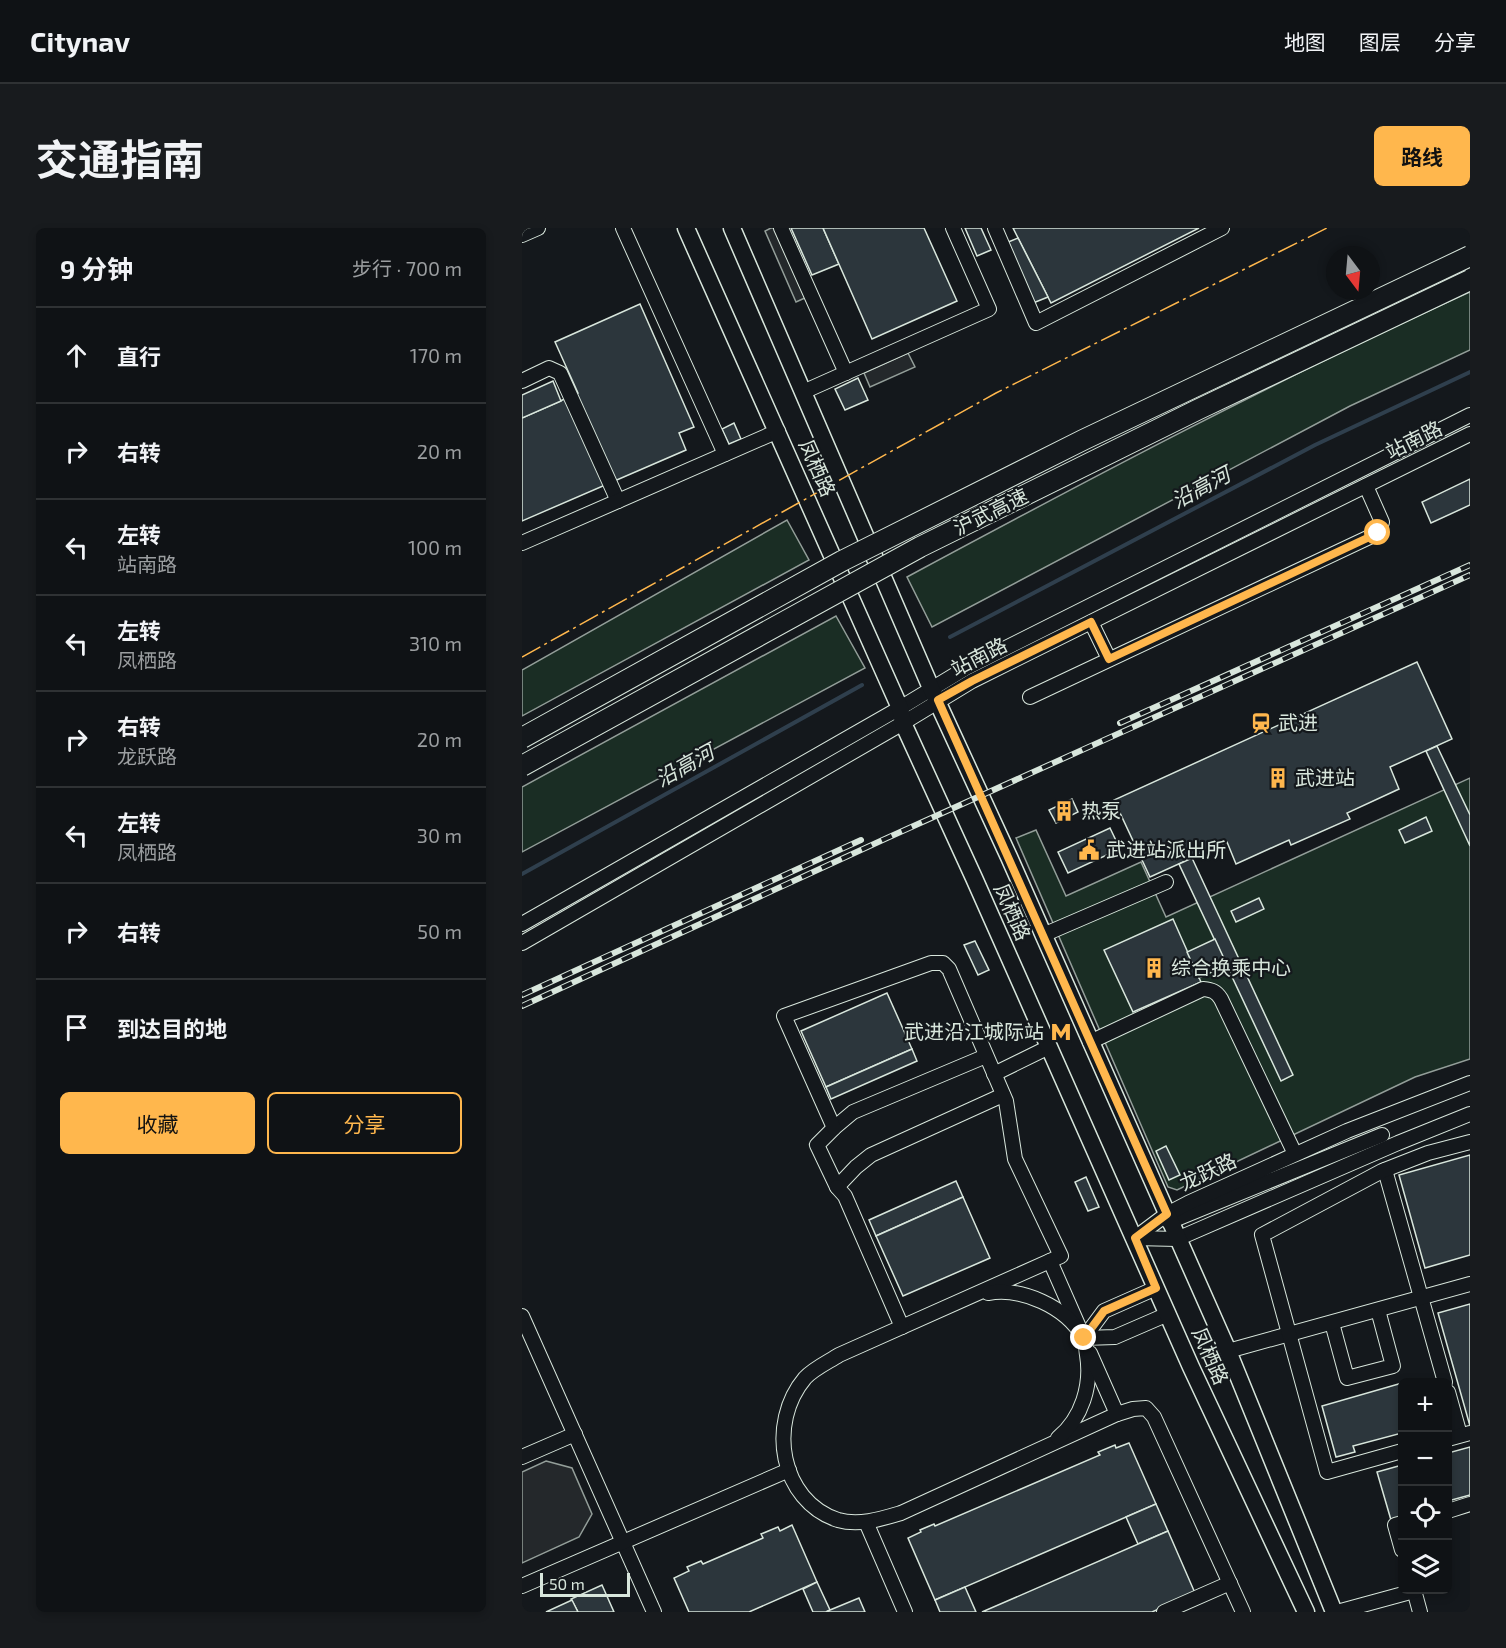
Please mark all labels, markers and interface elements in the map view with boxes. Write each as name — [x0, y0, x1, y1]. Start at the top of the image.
text: Citynav — [30, 24, 130, 58]
text: 地图 — [1284, 29, 1326, 54]
text: 图层 — [1359, 29, 1401, 54]
text: 分享 — [1434, 29, 1476, 54]
button: 路线 — [1374, 126, 1470, 186]
text: 交通指南 — [36, 133, 204, 183]
north arrow — [1326, 246, 1380, 300]
text: 9 分钟 — [60, 253, 133, 284]
text: 步行 · 700 m — [352, 256, 462, 280]
icon: ahead — [60, 339, 93, 372]
text: 直行 — [117, 343, 161, 369]
text: 170 m — [410, 343, 462, 367]
street label: 站南路 — [1381, 415, 1446, 463]
icon: right — [60, 435, 93, 468]
street label: 凤栖路 — [795, 435, 841, 500]
text: 右转 — [117, 439, 161, 465]
text: 20 m — [417, 439, 462, 463]
water label: 沿高河 — [1167, 459, 1238, 513]
street label: 沪武高速 — [949, 483, 1032, 539]
route start — [1364, 519, 1390, 545]
text: 左转 — [117, 521, 161, 547]
icon: left — [60, 531, 93, 564]
text: 100 m — [408, 535, 462, 559]
text: 站南路 — [117, 552, 177, 576]
text: 左转 — [117, 617, 161, 643]
icon: left — [60, 627, 93, 660]
text: 310 m — [409, 631, 462, 655]
street label: 站南路 — [946, 632, 1011, 680]
text: 凤栖路 — [117, 648, 177, 672]
place label: 武进 — [1278, 710, 1318, 734]
station icon: 武进 — [1249, 711, 1273, 735]
text: 右转 — [117, 713, 161, 739]
icon: right — [60, 723, 93, 756]
text: 20 m — [417, 727, 462, 751]
water label: 沿高河 — [651, 737, 721, 791]
text: 龙跃路 — [117, 744, 177, 768]
place label: 武进站 — [1295, 765, 1355, 789]
building icon: 武进站 — [1266, 766, 1290, 790]
place label: 热泵 — [1081, 798, 1121, 822]
building icon: 热泵 — [1052, 799, 1076, 823]
text: 左转 — [117, 809, 161, 835]
icon: left — [60, 819, 93, 852]
text: 30 m — [417, 823, 462, 847]
place label: 武进站派出所 — [1106, 837, 1226, 861]
public building icon: 武进站派出所 — [1077, 838, 1101, 862]
text: 凤栖路 — [117, 840, 177, 864]
street label: 凤栖路 — [990, 879, 1036, 944]
icon: right — [60, 915, 93, 948]
text: 右转 — [117, 919, 161, 945]
text: 50 m — [417, 919, 462, 943]
place label: 综合换乘中心 — [1171, 955, 1291, 979]
building icon: 综合换乘中心 — [1142, 956, 1166, 980]
icon: arrive — [60, 1011, 93, 1044]
text: 到达目的地 — [117, 1015, 227, 1041]
place label: 武进沿江城际站 — [904, 1019, 1044, 1043]
metro station icon: 武进沿江城际站 — [1049, 1020, 1073, 1044]
button: 收藏 — [60, 1092, 255, 1154]
button: 分享 — [267, 1092, 462, 1154]
street label: 龙跃路 — [1175, 1148, 1240, 1195]
street label: 凤栖路 — [1188, 1323, 1234, 1388]
route end — [1070, 1324, 1096, 1350]
map controls — [1398, 1378, 1452, 1594]
button: + — [1398, 1378, 1452, 1432]
button: − — [1398, 1432, 1452, 1486]
button: locate — [1398, 1486, 1452, 1540]
button: layers — [1398, 1540, 1452, 1594]
scale bar — [540, 1570, 630, 1598]
text: 50 m — [549, 1574, 585, 1593]

